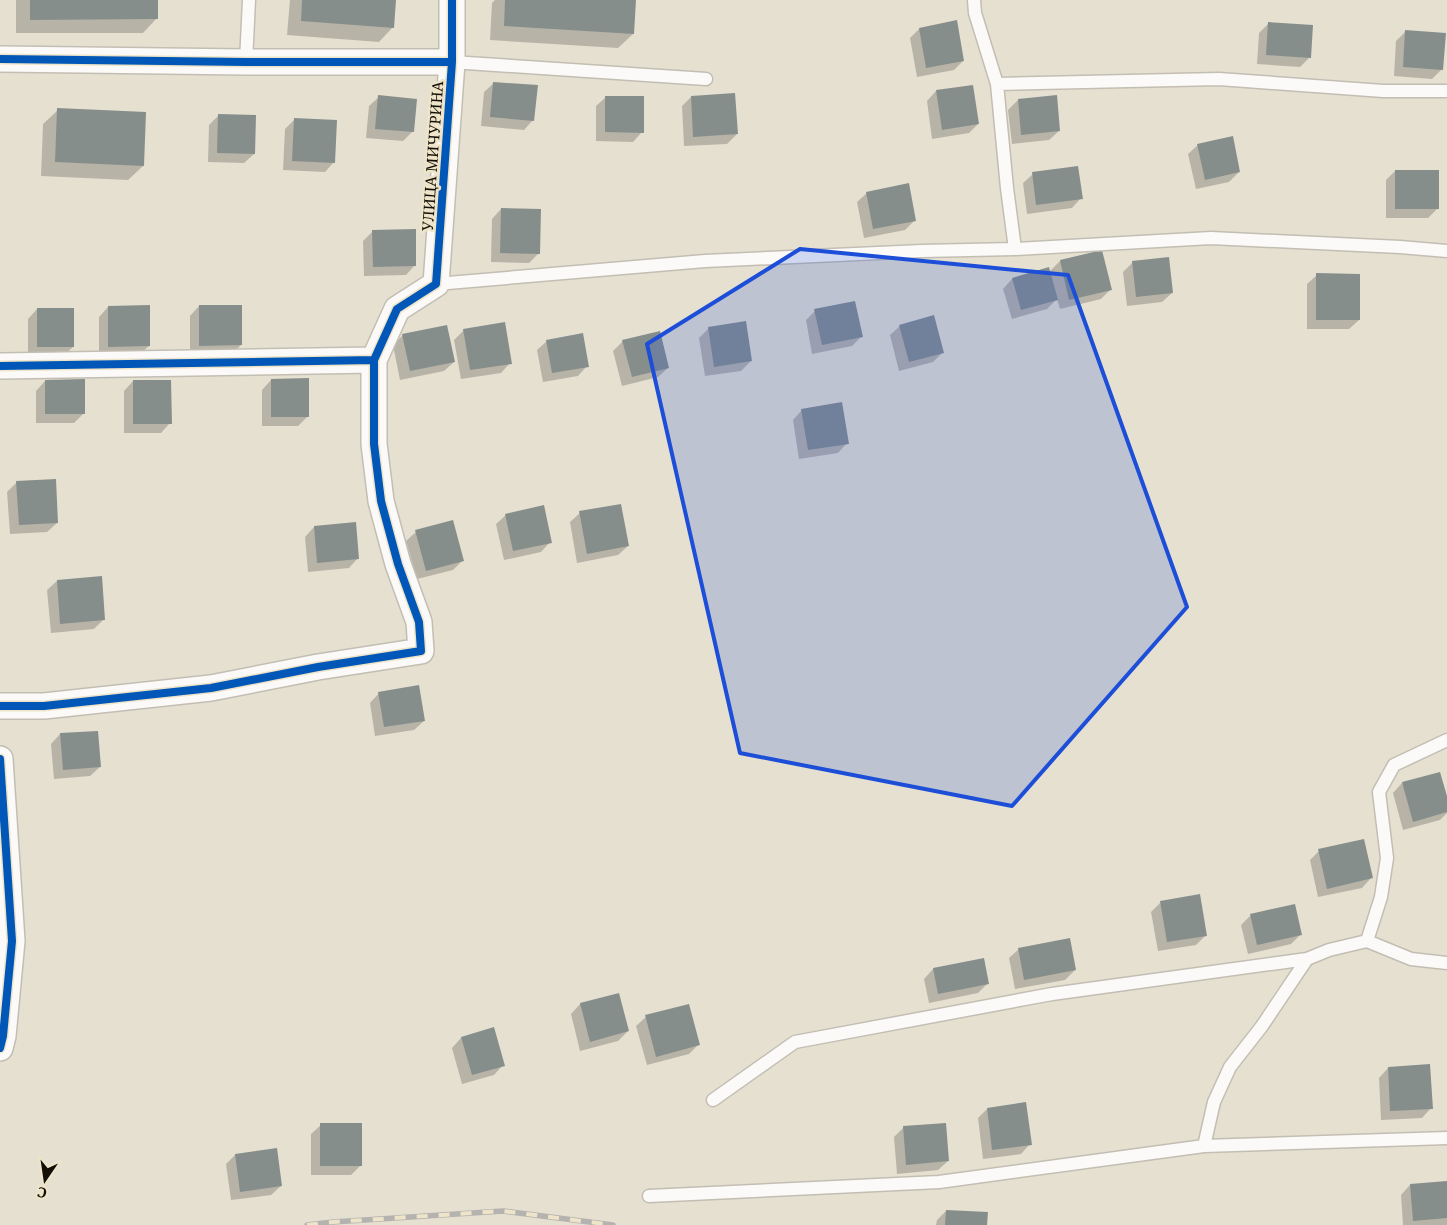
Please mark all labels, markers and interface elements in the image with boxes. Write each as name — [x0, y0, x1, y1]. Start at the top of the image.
street label: УЛИЦА МИЧУРИНА — [417, 80, 447, 232]
north arrow — [20, 1155, 70, 1205]
text: С — [35, 1183, 49, 1203]

